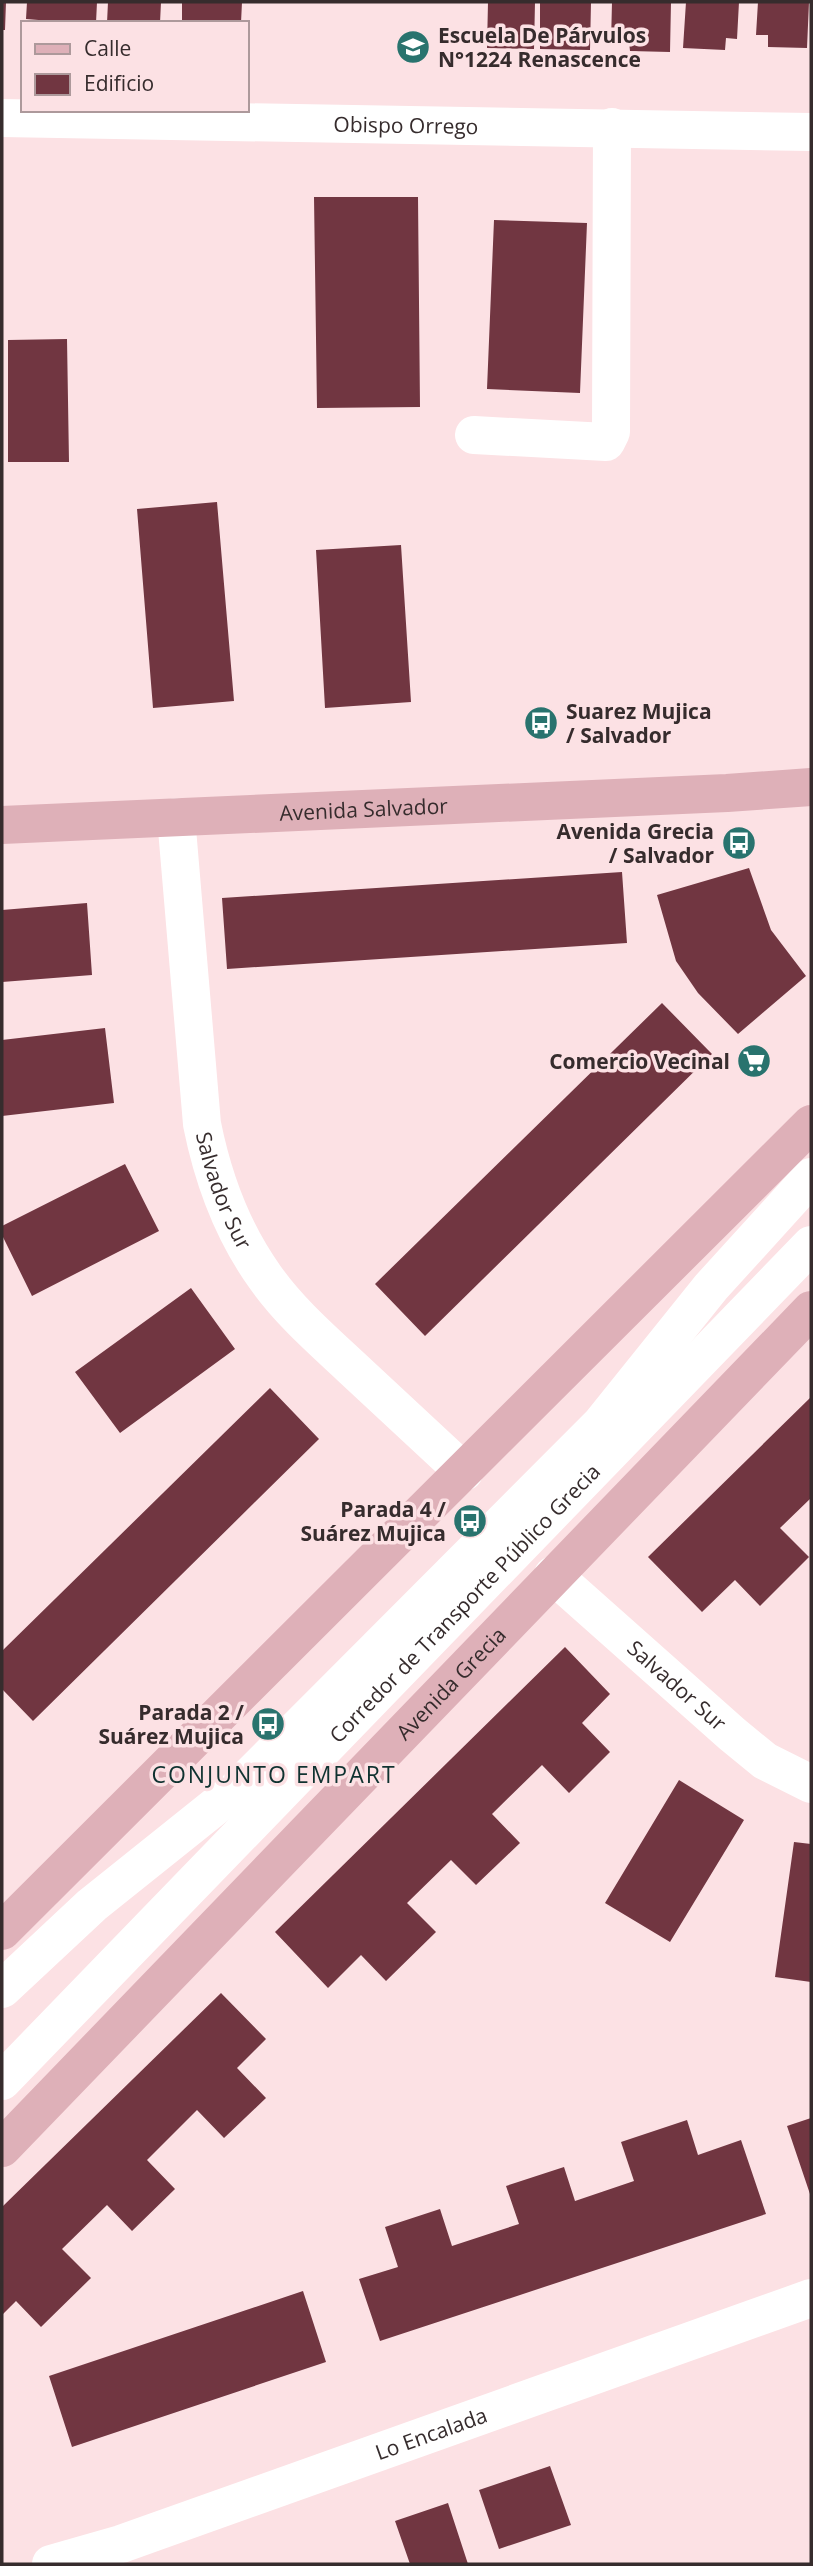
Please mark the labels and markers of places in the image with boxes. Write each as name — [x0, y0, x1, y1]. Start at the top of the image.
place label: Escuela De Párvulos N°1224 Renascence — [438, 21, 646, 73]
school or university icon: Escuela De Párvulos N°1224 Renascence — [394, 28, 432, 66]
place label: Suarez Mujica / Salvador — [566, 697, 712, 749]
bus stop icon: Suarez Mujica / Salvador — [522, 704, 560, 742]
place label: Avenida Grecia / Salvador — [556, 817, 714, 869]
bus stop icon: Avenida Grecia / Salvador — [720, 824, 758, 862]
supermarket icon: Comercio Vecinal — [735, 1042, 773, 1080]
place label: Comercio Vecinal — [549, 1047, 730, 1075]
place label: Parada 4 / Suárez Mujica — [300, 1495, 446, 1547]
bus stop icon: Parada 4 / Suárez Mujica — [451, 1502, 489, 1540]
place label: Parada 2 / Suárez Mujica — [98, 1698, 244, 1750]
bus stop icon: Parada 2 / Suárez Mujica — [249, 1705, 287, 1743]

